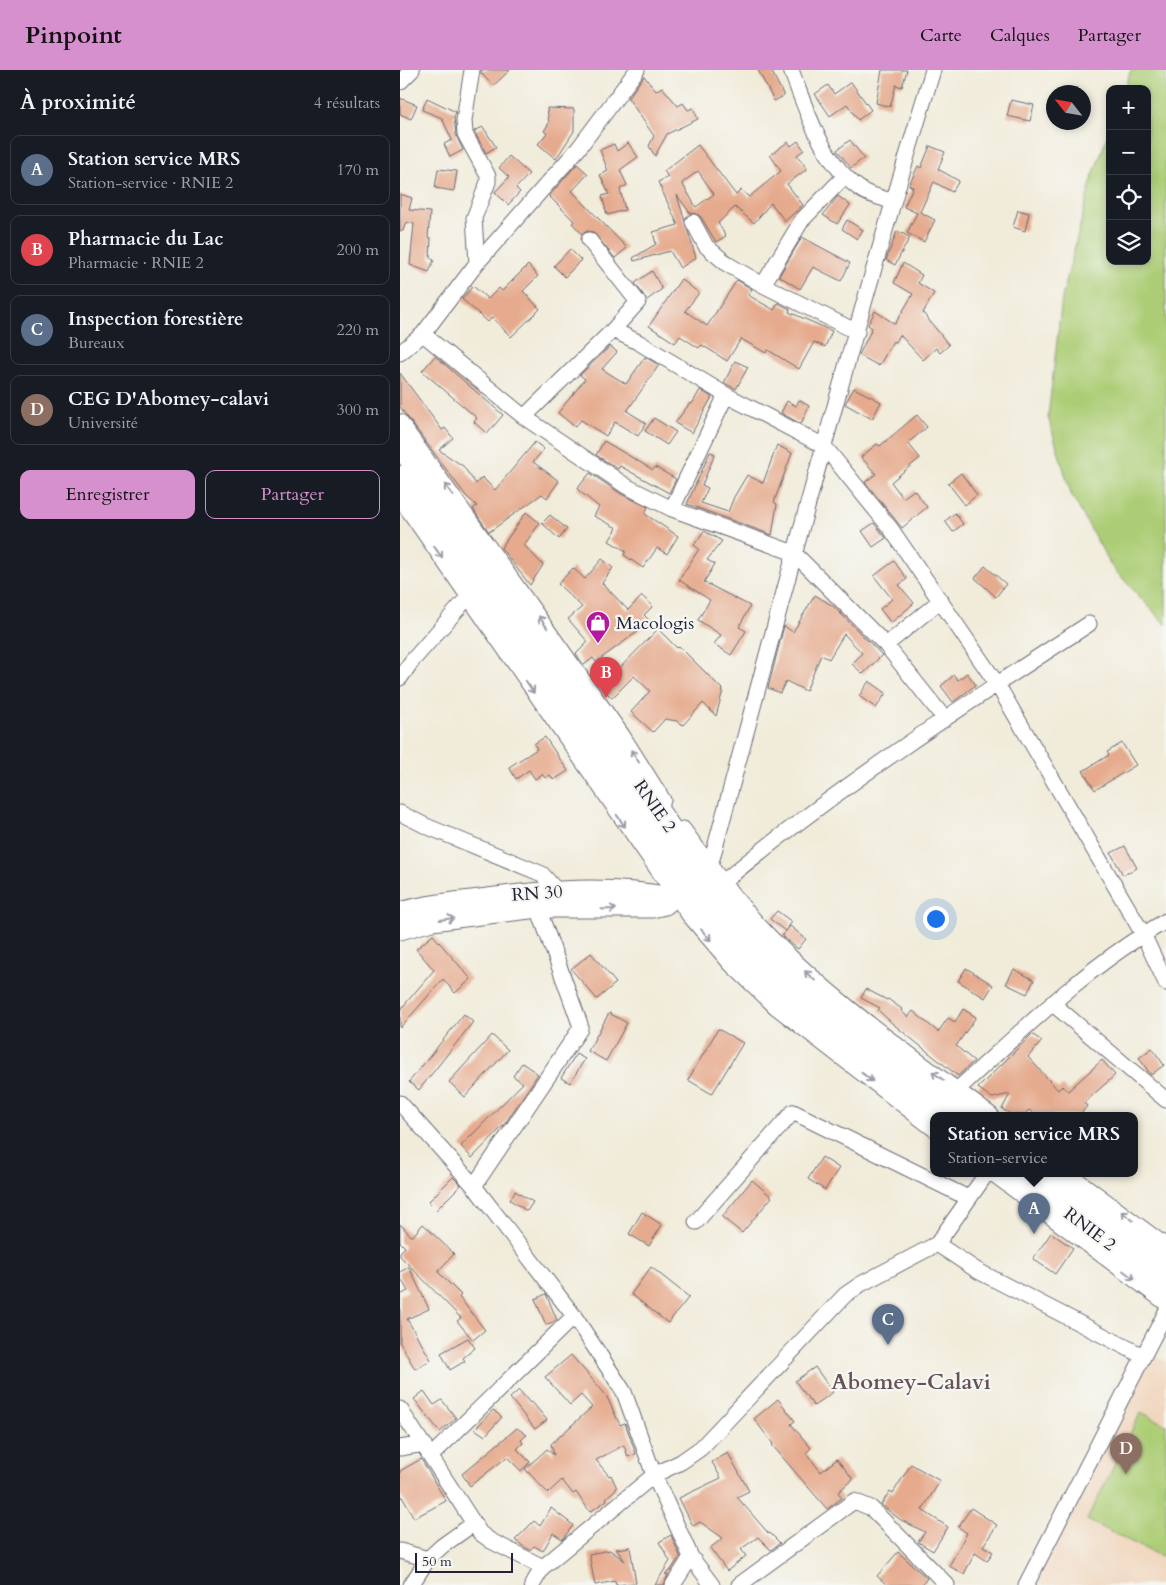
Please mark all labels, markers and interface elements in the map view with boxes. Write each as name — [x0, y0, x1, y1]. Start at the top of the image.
text: Pinpoint — [25, 19, 122, 52]
text: Carte — [920, 23, 962, 48]
text: Calques — [990, 23, 1050, 48]
text: Partager — [1078, 23, 1141, 48]
north arrow — [1046, 85, 1091, 130]
map controls — [1106, 85, 1151, 265]
button: + — [1106, 85, 1151, 130]
text: À proximité — [20, 88, 136, 117]
text: 4 résultats — [314, 92, 380, 114]
button: − — [1106, 130, 1151, 175]
text: Station service MRS — [68, 146, 240, 172]
text: A — [31, 159, 43, 181]
text: 170 m — [337, 159, 379, 181]
text: Station-service · RNIE 2 — [68, 172, 233, 194]
button: locate — [1106, 175, 1151, 220]
button: layers — [1106, 220, 1151, 265]
text: Pharmacie du Lac — [68, 226, 223, 252]
text: B — [31, 239, 43, 261]
text: 200 m — [337, 239, 379, 261]
text: Pharmacie · RNIE 2 — [68, 252, 204, 274]
text: Inspection forestière — [68, 306, 243, 332]
text: C — [31, 319, 43, 341]
text: 220 m — [337, 319, 379, 341]
text: Bureaux — [68, 332, 124, 354]
text: CEG D'Abomey-calavi — [68, 386, 269, 412]
text: D — [30, 399, 44, 421]
text: 300 m — [337, 399, 379, 421]
text: Université — [68, 412, 138, 434]
button: Enregistrer — [20, 470, 195, 519]
button: Partager — [205, 470, 380, 519]
one-way arrow — [444, 483, 454, 497]
one-way arrow — [433, 545, 443, 559]
shop icon: Macologis — [585, 610, 611, 644]
place label: Macologis — [616, 611, 694, 636]
one-way arrow — [538, 615, 548, 629]
pin: B — [590, 657, 622, 698]
one-way arrow — [525, 679, 535, 693]
one-way arrow — [630, 749, 641, 763]
street label: RNIE 2 — [627, 775, 682, 838]
one-way arrow — [616, 814, 626, 828]
street label: RN 30 — [511, 879, 563, 908]
one-way arrow — [600, 904, 617, 914]
your location — [923, 906, 949, 932]
one-way arrow — [439, 914, 455, 924]
one-way arrow — [700, 929, 712, 942]
one-way arrow — [804, 970, 817, 982]
one-way arrow — [932, 1070, 945, 1081]
one-way arrow — [860, 1072, 873, 1083]
popup — [930, 1112, 1138, 1177]
text: Station service MRS — [948, 1121, 1120, 1147]
text: Station-service — [948, 1147, 1048, 1169]
pin: A — [1018, 1193, 1050, 1234]
street label: RNIE 2 — [1059, 1202, 1121, 1257]
one-way arrow — [1121, 1211, 1134, 1222]
one-way arrow — [1122, 1270, 1135, 1281]
pin: C — [872, 1304, 904, 1345]
district label: Abomey-Calavi — [831, 1367, 991, 1397]
pin: D — [1110, 1433, 1142, 1474]
scale bar — [415, 1550, 512, 1573]
text: 50 m — [422, 1552, 452, 1571]

